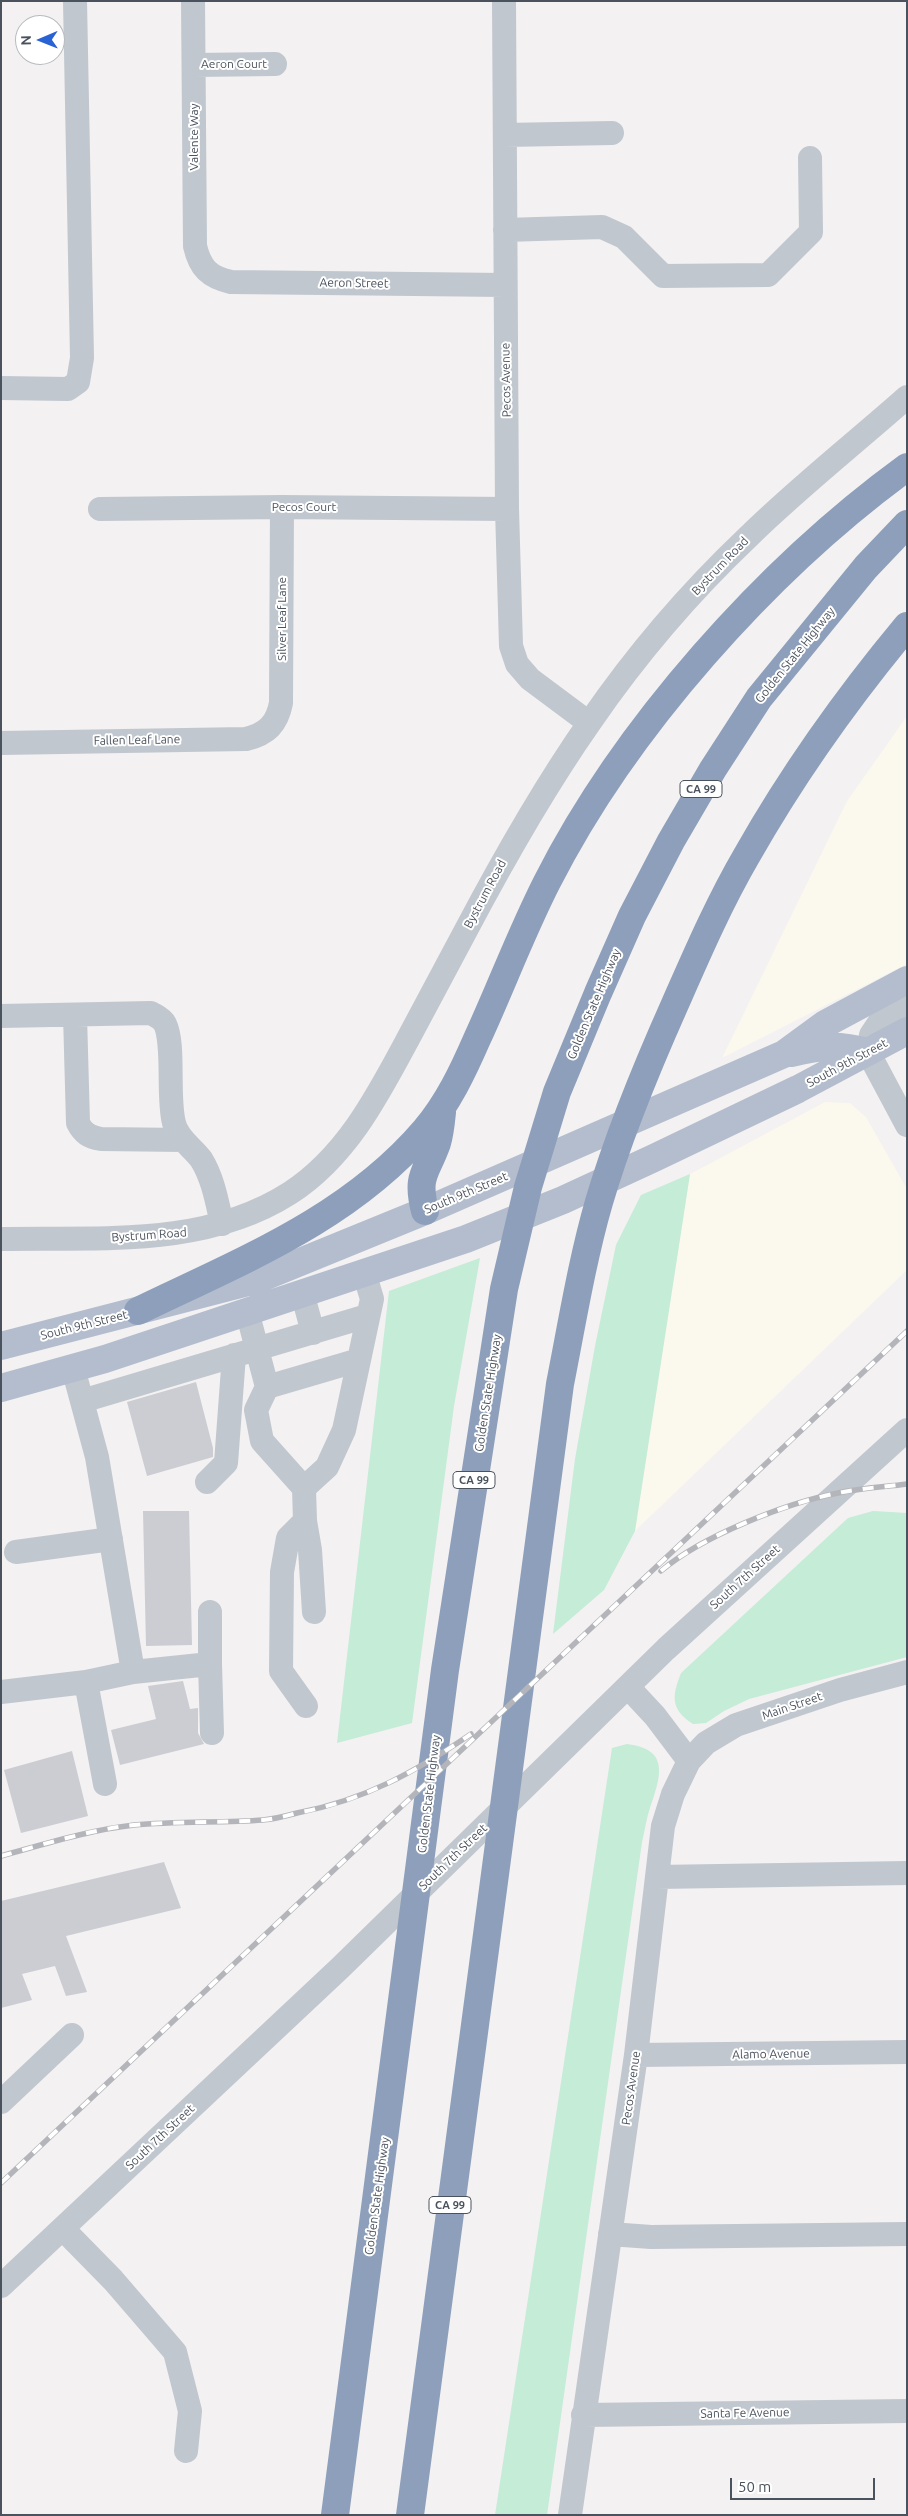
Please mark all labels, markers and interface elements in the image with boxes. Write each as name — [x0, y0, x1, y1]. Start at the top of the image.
north arrow — [15, 15, 65, 65]
text: N — [18, 35, 34, 46]
street label: Aeron Court — [201, 57, 267, 71]
street label: Valente Way — [187, 103, 201, 171]
street label: Aeron Street — [319, 275, 389, 291]
street label: Pecos Avenue — [498, 343, 514, 417]
street label: Pecos Court — [272, 500, 336, 514]
street label: Bystrum Road — [689, 534, 751, 598]
street label: Silver Leaf Lane — [275, 577, 289, 661]
street label: Golden State Highway — [752, 604, 838, 706]
street label: Fallen Leaf Lane — [94, 732, 180, 748]
road number: CA 99 — [680, 781, 722, 798]
street label: Bystrum Road — [461, 857, 509, 931]
street label: Golden State Highway — [564, 946, 624, 1062]
street label: South 9th Street — [804, 1036, 890, 1090]
street label: South 9th Street — [422, 1169, 510, 1217]
street label: Bystrum Road — [111, 1225, 187, 1245]
street label: South 9th Street — [39, 1307, 129, 1343]
street label: Golden State Highway — [472, 1333, 504, 1453]
road number: CA 99 — [453, 1472, 495, 1488]
street label: South 7th Street — [707, 1542, 783, 1612]
street label: Main Street — [760, 1689, 824, 1723]
street label: Golden State Highway — [415, 1734, 443, 1854]
street label: South 7th Street — [416, 1821, 490, 1893]
street label: Alamo Avenue — [732, 2046, 810, 2062]
street label: Pecos Avenue — [619, 2050, 643, 2126]
street label: South 7th Street — [123, 2101, 197, 2173]
street label: Golden State Highway — [362, 2136, 392, 2256]
road number: CA 99 — [429, 2196, 471, 2214]
street label: Santa Fe Avenue — [700, 2405, 790, 2421]
scale bar — [733, 2468, 878, 2500]
text: 50 m — [738, 2478, 771, 2495]

